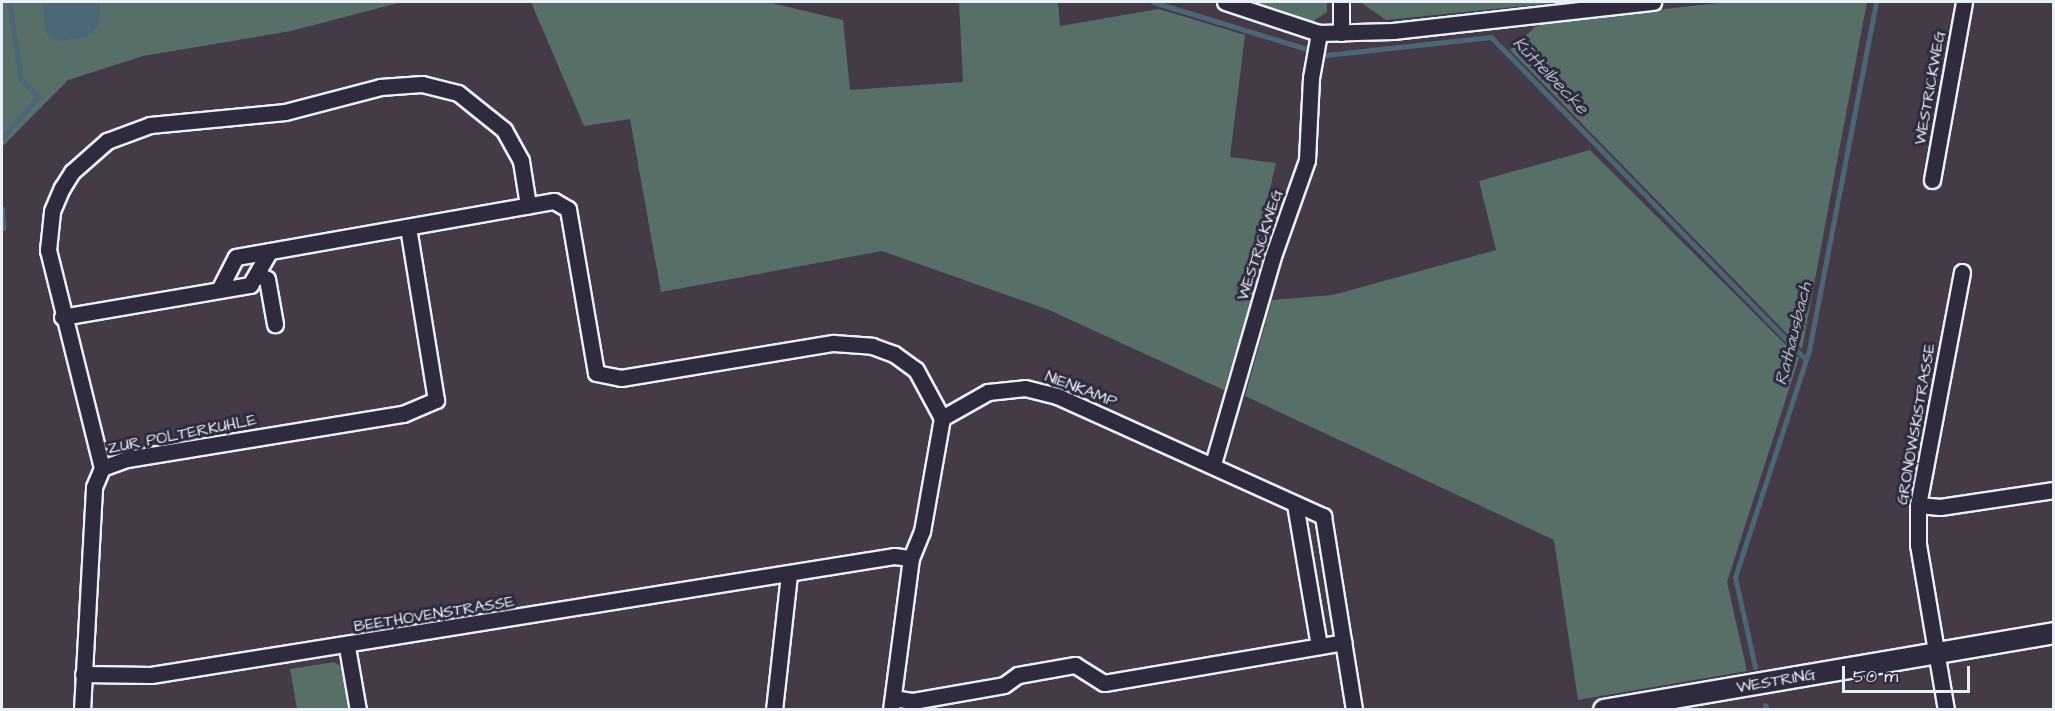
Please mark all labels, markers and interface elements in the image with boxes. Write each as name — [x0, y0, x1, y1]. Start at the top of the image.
street label: WESTRICKWEG — [1911, 30, 1949, 146]
water label: Küttelbecke — [1508, 33, 1592, 119]
street label: WESTRICKWEG — [1233, 187, 1287, 303]
water label: Rathausbach — [1771, 280, 1817, 388]
street label: GRONOWSKISTRASSE — [1892, 342, 1940, 506]
street label: NIENKAMP — [1042, 367, 1120, 411]
street label: ZUR POLTERKUHLE — [106, 410, 258, 458]
street label: BEETHOVENSTRASSE — [352, 592, 516, 636]
scale bar — [1845, 654, 1972, 692]
text: 50 m — [1853, 664, 1898, 689]
street label: WESTRING — [1735, 665, 1817, 697]

